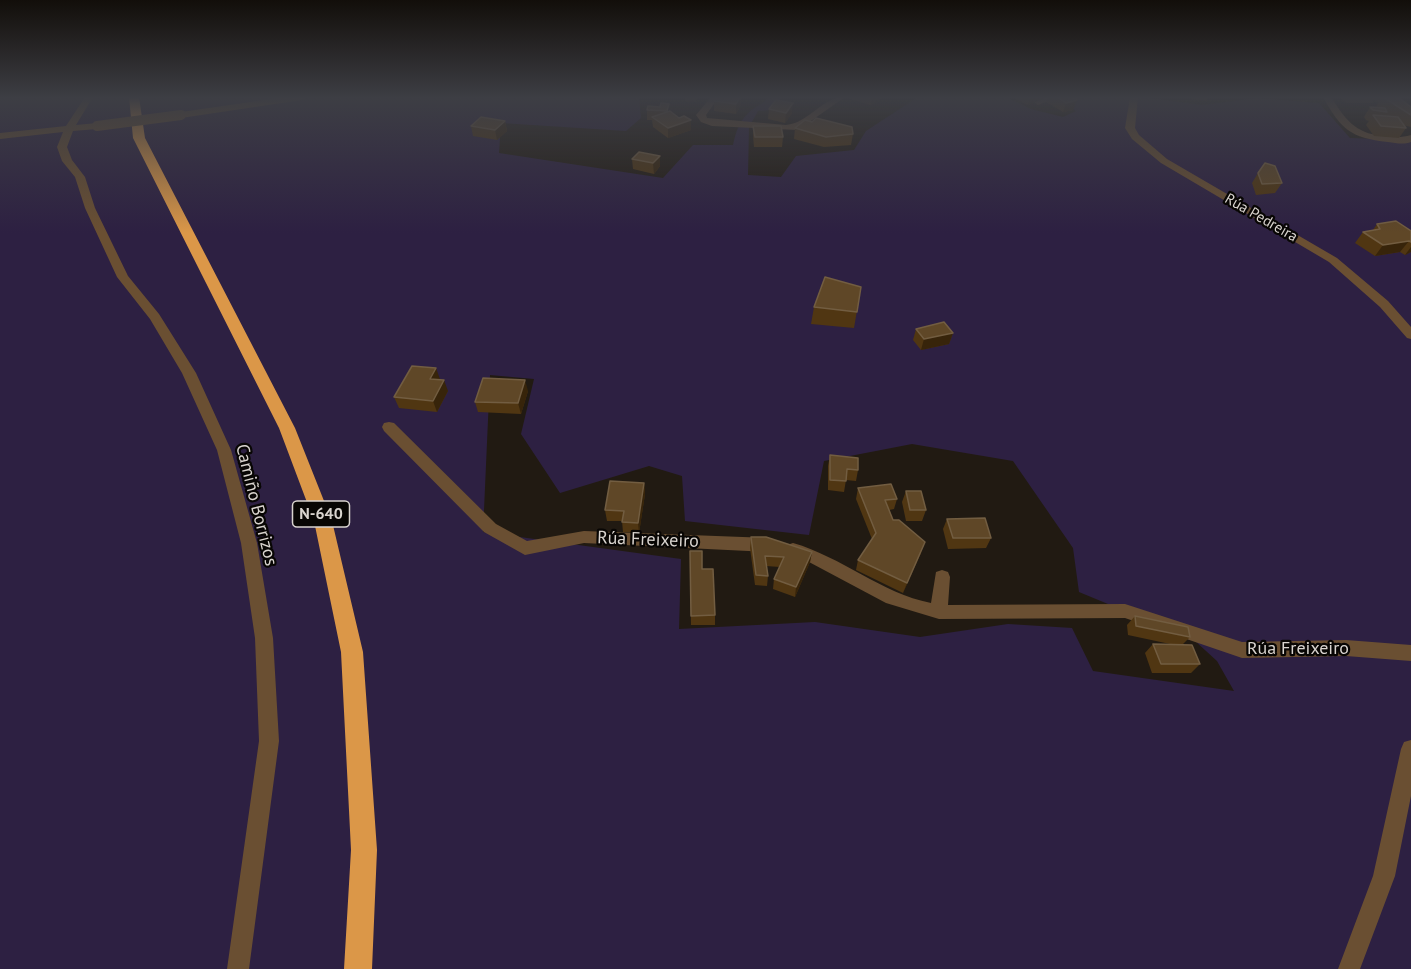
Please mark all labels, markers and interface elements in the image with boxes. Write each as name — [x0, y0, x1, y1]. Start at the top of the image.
street label: Rúa Pedreira — [1221, 190, 1301, 246]
street label: Camiño Borrizos — [230, 442, 282, 568]
road number: N-640 — [292, 501, 350, 527]
street label: Rúa Freixeiro — [597, 527, 699, 553]
street label: Rúa Freixeiro — [1247, 638, 1349, 660]

